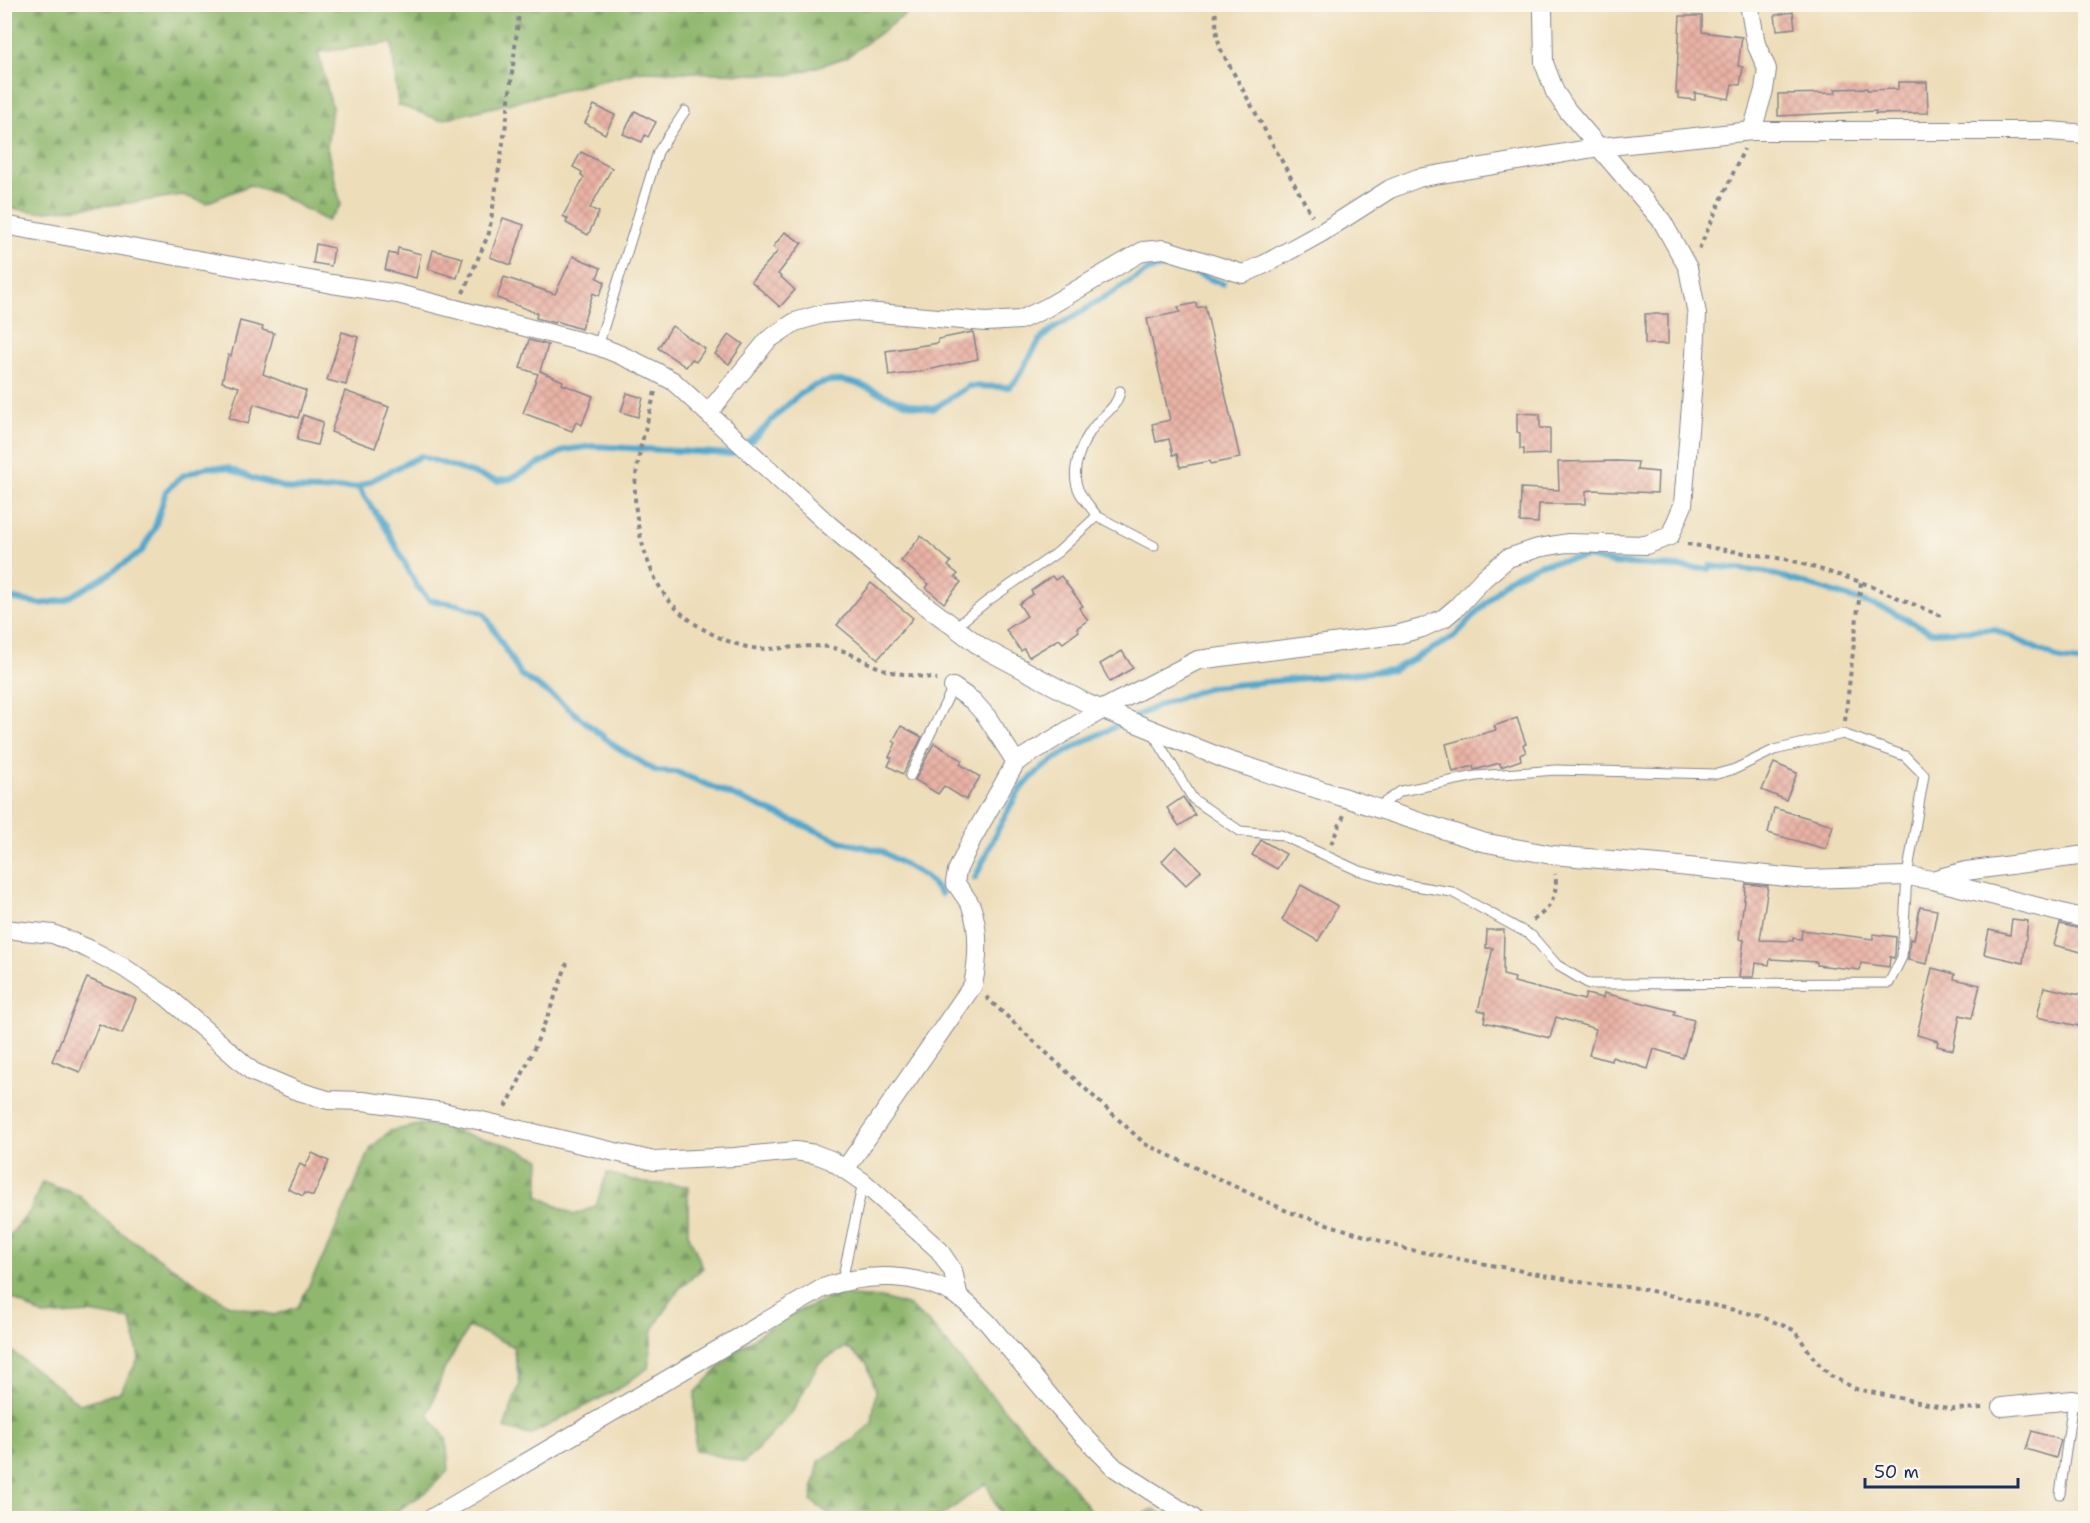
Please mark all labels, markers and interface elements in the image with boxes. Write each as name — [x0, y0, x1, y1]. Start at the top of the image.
scale bar — [1865, 1451, 2018, 1489]
text: 50 m — [1874, 1460, 1919, 1484]

